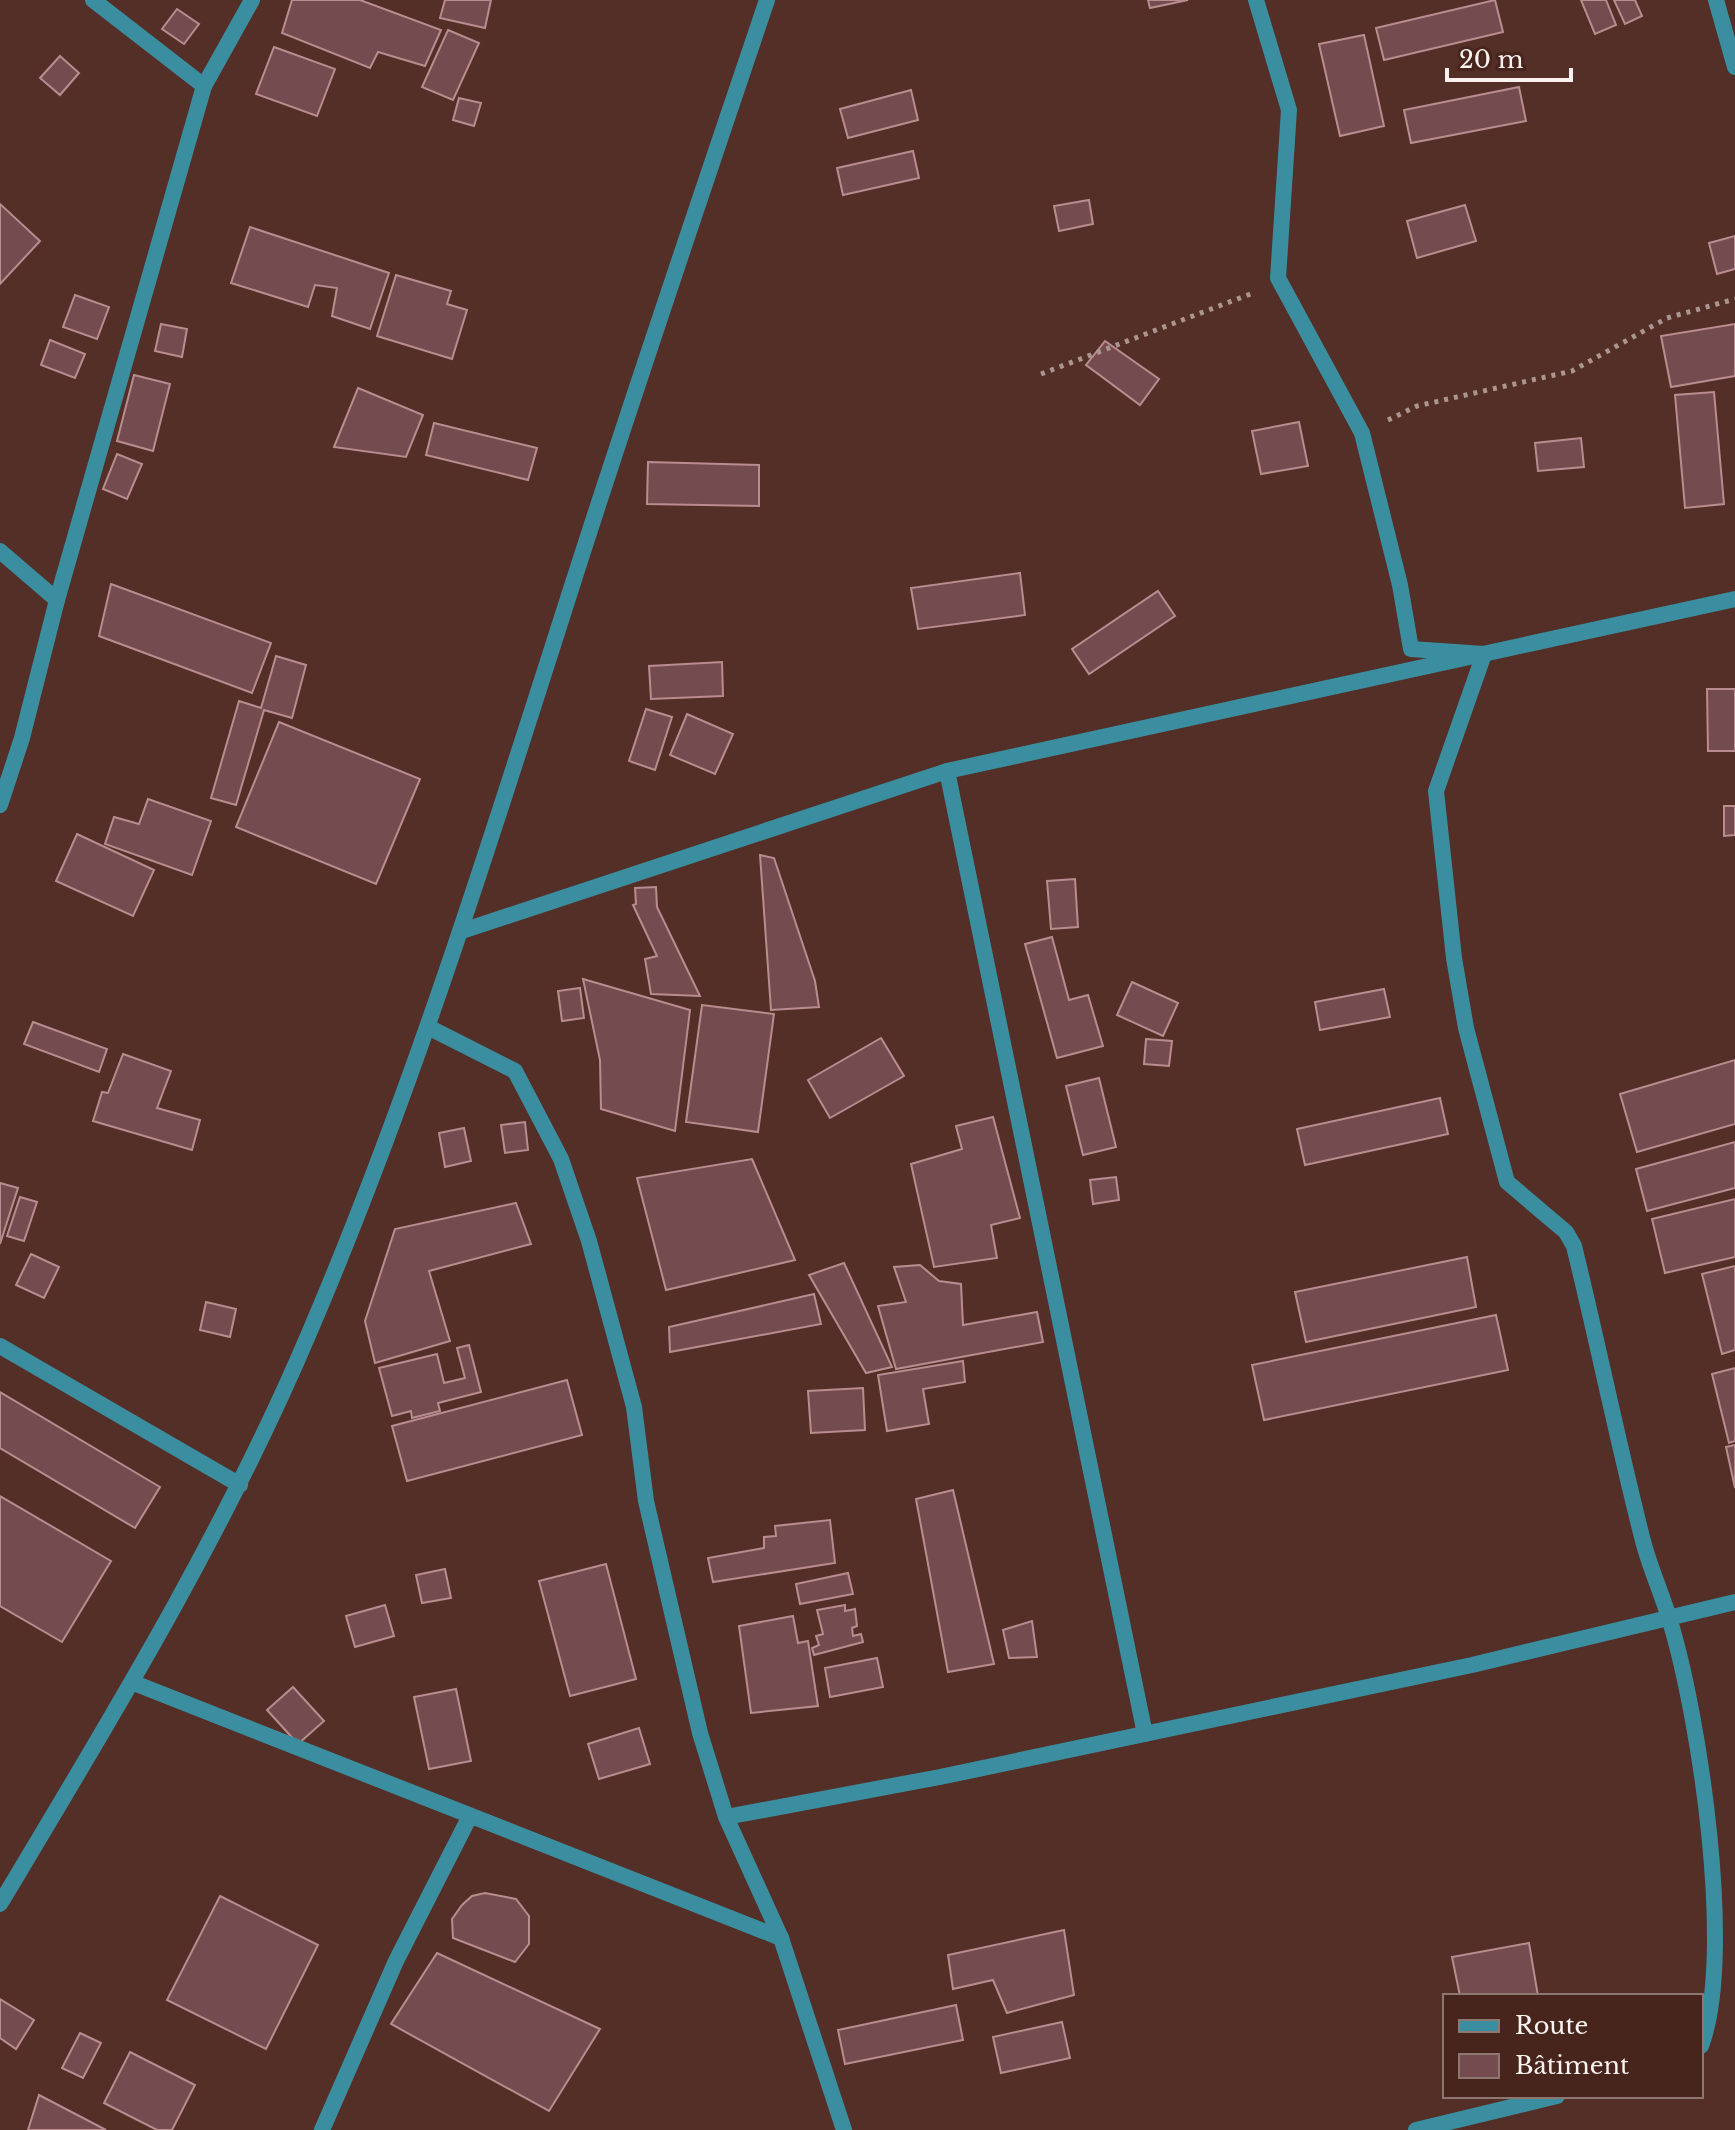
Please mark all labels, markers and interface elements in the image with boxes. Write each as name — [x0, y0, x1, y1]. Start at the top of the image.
scale bar — [1447, 32, 1571, 82]
text: 20 m — [1459, 45, 1524, 74]
legend — [1443, 1994, 1703, 2098]
text: Route — [1515, 2011, 1588, 2040]
text: Bâtiment — [1515, 2051, 1629, 2080]

